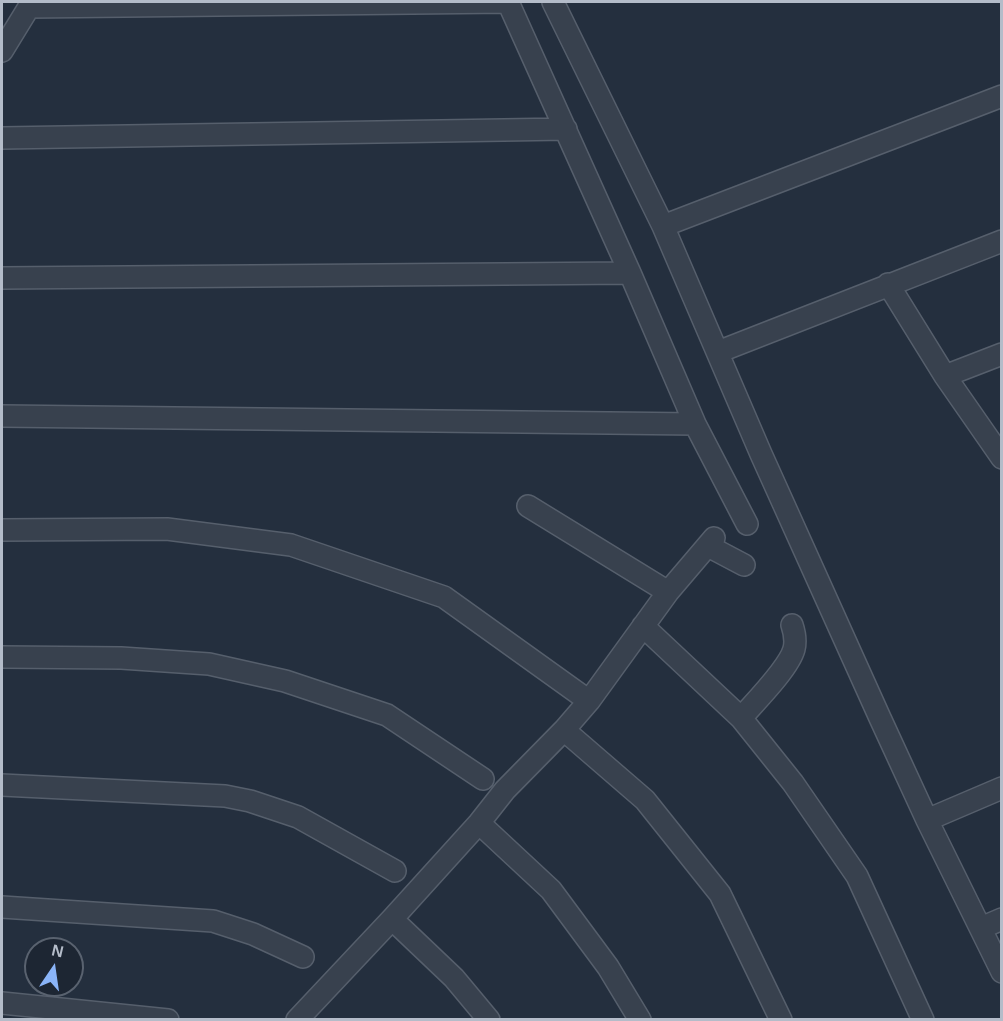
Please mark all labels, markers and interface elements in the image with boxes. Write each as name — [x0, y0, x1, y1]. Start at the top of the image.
north arrow — [24, 937, 84, 997]
text: N — [50, 941, 65, 961]

